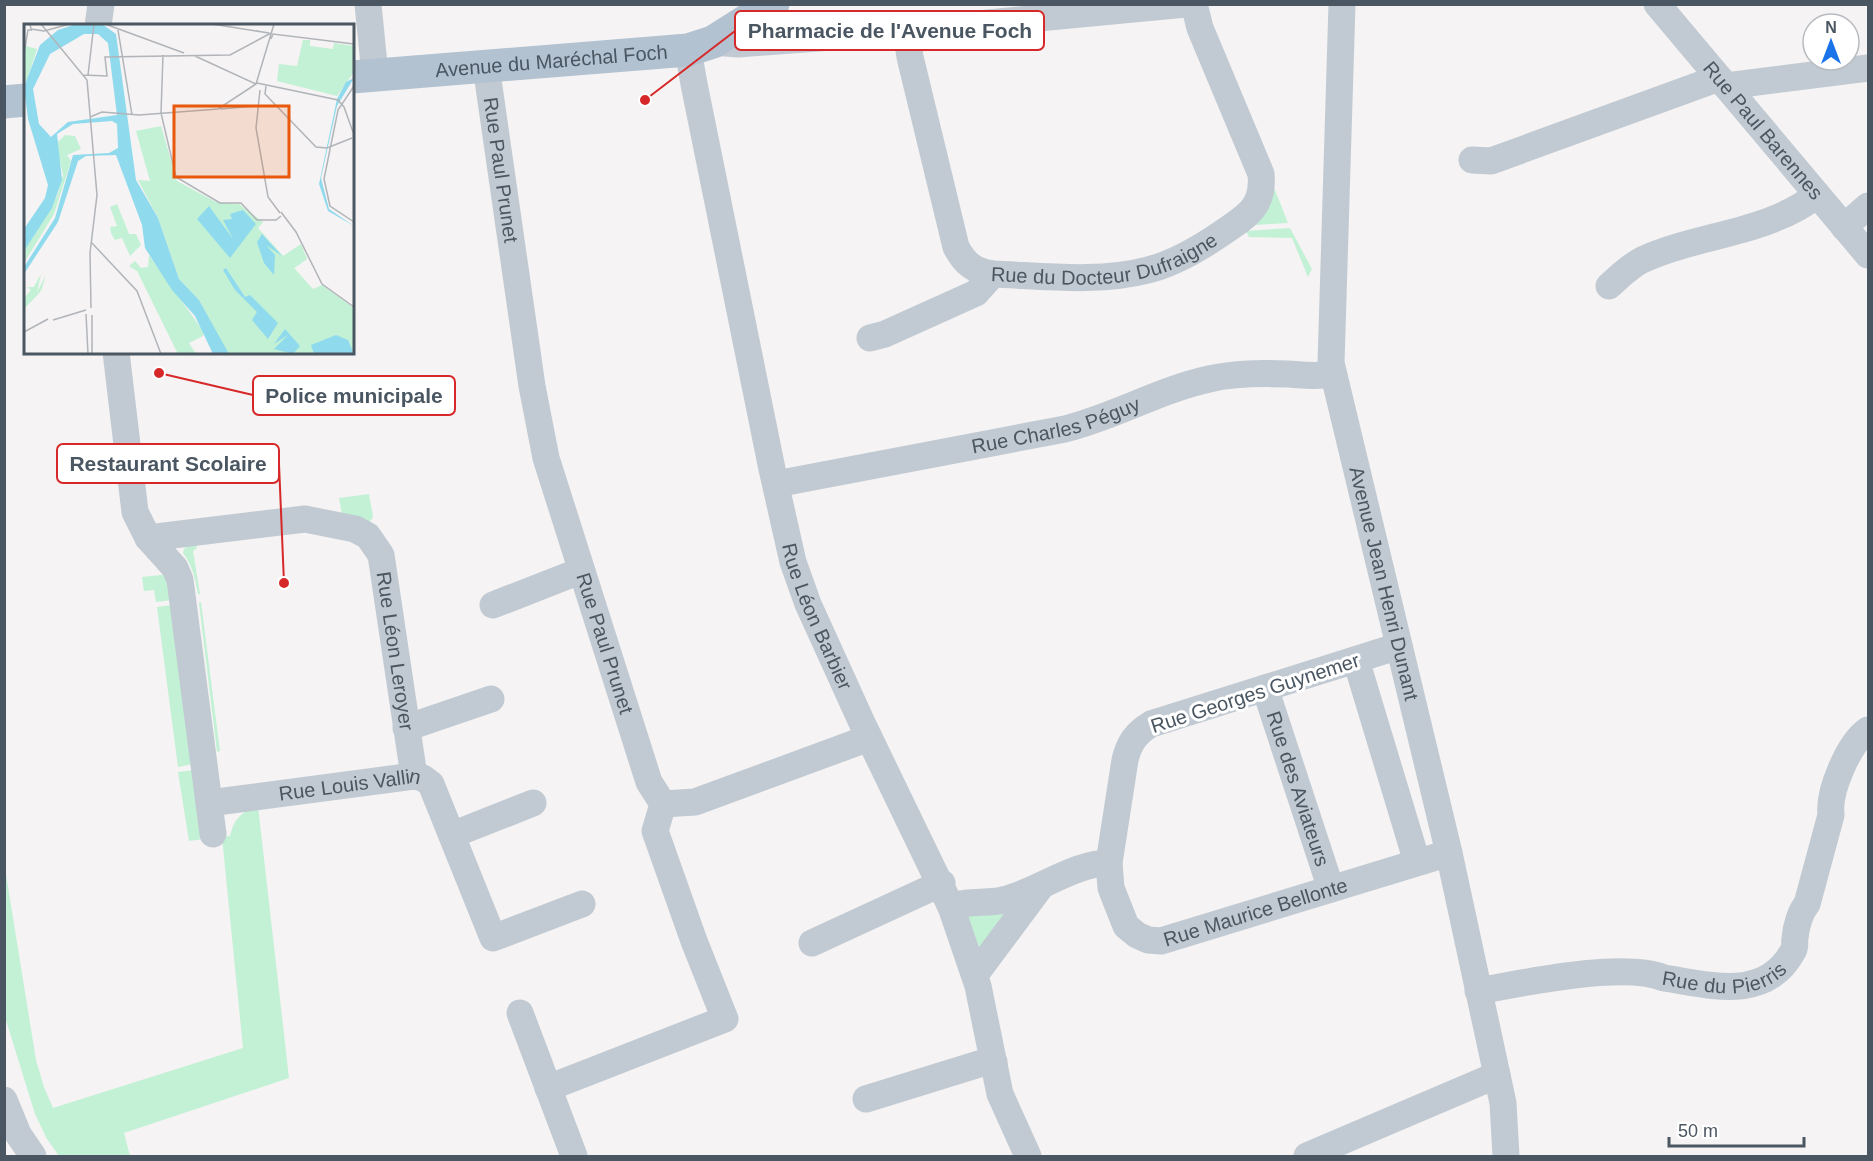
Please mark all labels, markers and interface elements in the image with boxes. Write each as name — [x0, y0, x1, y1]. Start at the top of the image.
callout: Pharmacie de l'Avenue Foch — [735, 11, 1044, 50]
north arrow — [1801, 12, 1861, 72]
text: Pharmacie de l'Avenue Foch — [748, 19, 1032, 42]
text: N — [1825, 19, 1837, 36]
inset map — [24, 24, 354, 354]
street label: Avenue du Maréchal Foch — [434, 41, 668, 81]
street label: Rue Paul Barennes — [1699, 57, 1827, 204]
street label: Rue Paul Prunet — [480, 96, 522, 245]
street label: Rue du Docteur Dufraigne — [990, 228, 1221, 289]
callout: Police municipale — [253, 376, 455, 415]
text: Police municipale — [265, 384, 443, 407]
street label: Rue Charles Péguy — [970, 392, 1143, 458]
callout: Restaurant Scolaire — [57, 444, 279, 483]
text: Restaurant Scolaire — [69, 452, 267, 475]
street label: Avenue Jean Henri Dunant — [1345, 464, 1423, 703]
street label: Rue Léon Barbier — [778, 541, 857, 694]
street label: Rue Léon Leroyer — [373, 570, 418, 732]
street label: Rue Paul Prunet — [572, 570, 638, 717]
street label: Rue Georges Guynemer — [1148, 649, 1362, 737]
street label: Rue des Aviateurs — [1262, 708, 1334, 869]
street label: Rue Louis Vallin — [277, 764, 423, 805]
street label: Rue Maurice Bellonte — [1161, 874, 1350, 951]
street label: Rue du Pierris — [1661, 958, 1791, 998]
scale bar — [1669, 1110, 1804, 1148]
text: 50 m — [1678, 1121, 1718, 1141]

